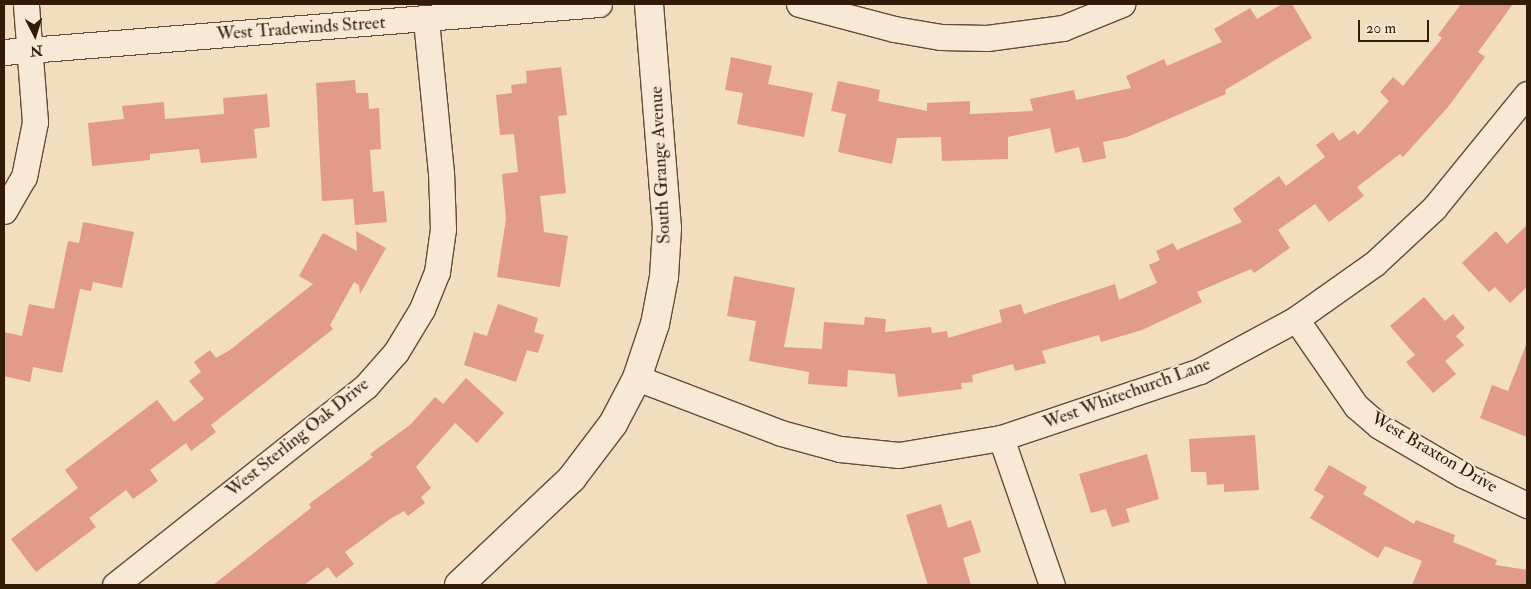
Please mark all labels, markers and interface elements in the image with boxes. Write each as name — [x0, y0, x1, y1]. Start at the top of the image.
north arrow — [10, 10, 60, 60]
scale bar — [1361, 10, 1432, 42]
street label: West Tradewinds Street — [216, 12, 386, 46]
text: 20 m — [1366, 19, 1396, 38]
text: N — [29, 41, 43, 59]
street label: South Grange Avenue — [646, 86, 676, 244]
street label: West Whitechurch Lane — [1040, 354, 1214, 434]
street label: West Sterling Oak Drive — [222, 374, 374, 502]
street label: West Braxton Drive — [1367, 408, 1501, 498]

